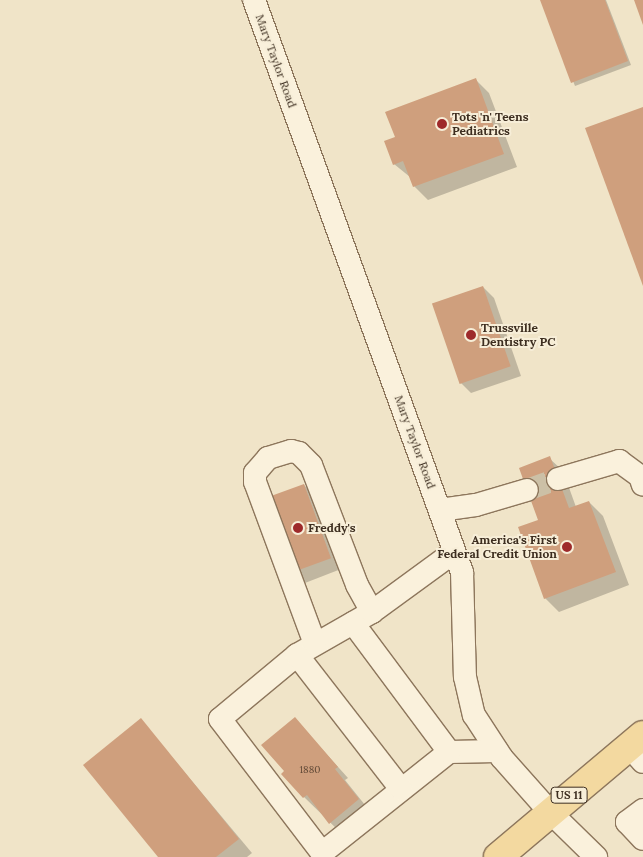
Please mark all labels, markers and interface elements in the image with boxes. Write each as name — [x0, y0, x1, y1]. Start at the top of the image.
street label: Mary Taylor Road — [252, 12, 300, 110]
place label: Tots 'n' Teens Pediatrics — [452, 110, 529, 138]
marker: Tots 'n' Teens Pediatrics — [436, 118, 448, 130]
place label: Trussville Dentistry PC — [481, 321, 555, 349]
marker: Trussville Dentistry PC — [465, 329, 477, 341]
street label: Mary Taylor Road — [391, 393, 439, 491]
place label: Freddy's — [308, 521, 356, 535]
marker: Freddy's — [292, 522, 304, 534]
place label: America's First Federal Credit Union — [437, 533, 557, 561]
marker: America's First Federal Credit Union — [561, 541, 573, 553]
house number: 1880 — [299, 764, 321, 776]
road number: US 11 — [550, 786, 588, 804]

